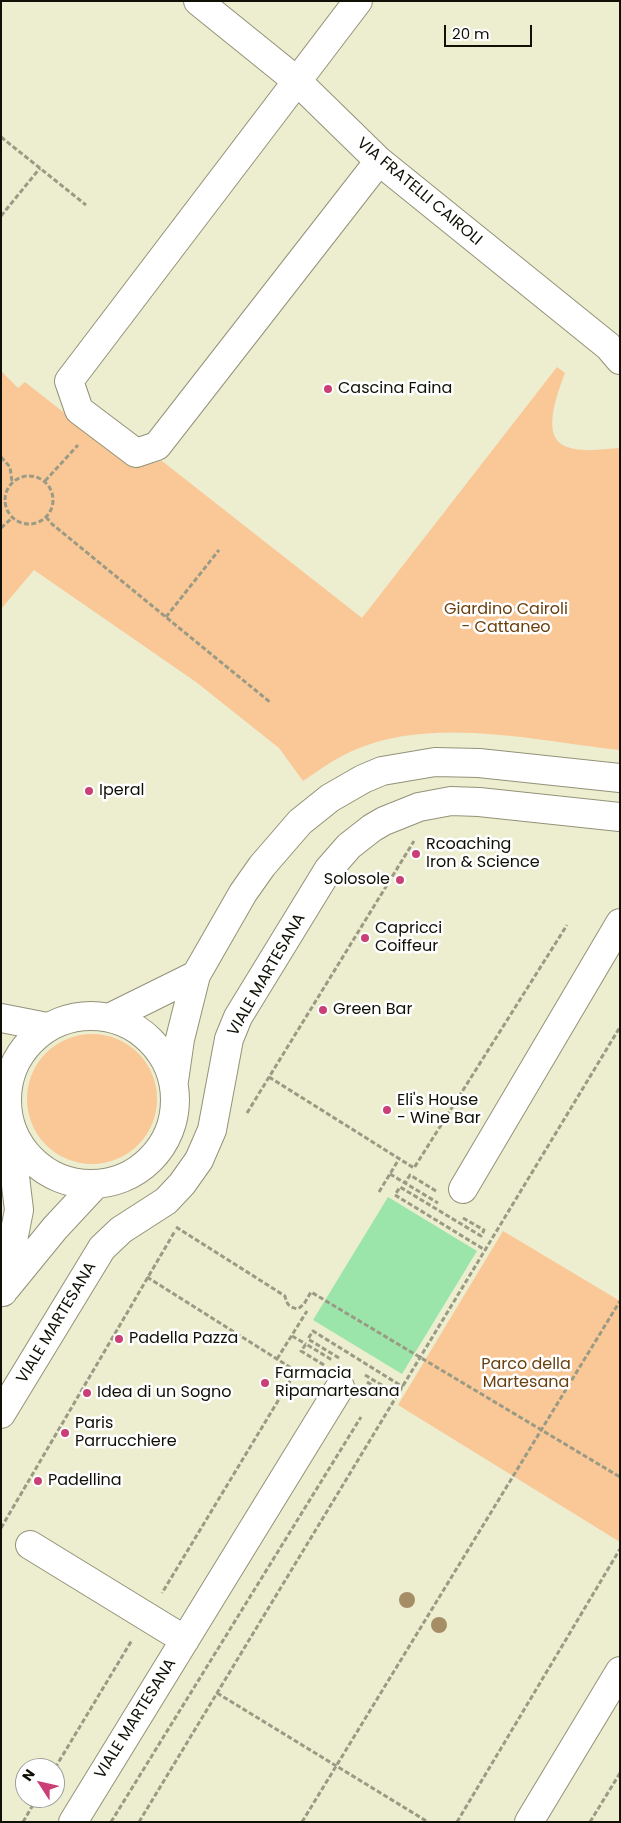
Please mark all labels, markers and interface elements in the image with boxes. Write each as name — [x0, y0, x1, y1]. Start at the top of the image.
scale bar — [446, 15, 534, 47]
text: 20 m — [452, 23, 490, 44]
street label: VIA FRATELLI CAIROLI — [353, 134, 485, 250]
place label: Cascina Faina — [338, 379, 452, 399]
marker: Cascina Faina — [322, 383, 334, 395]
park label: Giardino Cairoli - Cattaneo — [444, 600, 568, 638]
place label: Iperal — [99, 781, 144, 801]
marker: Iperal — [83, 785, 95, 797]
place label: Rcoaching Iron & Science — [426, 835, 540, 873]
marker: Rcoaching Iron & Science — [410, 848, 422, 860]
place label: Solosole — [324, 870, 390, 890]
marker: Solosole — [394, 874, 406, 886]
street label: VIALE MARTESANA — [224, 910, 310, 1040]
place label: Capricci Coiffeur — [375, 919, 442, 957]
marker: Capricci Coiffeur — [359, 932, 371, 944]
place label: Green Bar — [333, 1000, 412, 1020]
marker: Green Bar — [317, 1004, 329, 1016]
place label: Eli's House - Wine Bar — [397, 1091, 481, 1129]
marker: Eli's House - Wine Bar — [381, 1104, 393, 1116]
street label: VIALE MARTESANA — [13, 1259, 101, 1387]
place label: Padella Pazza — [129, 1329, 238, 1349]
marker: Padella Pazza — [113, 1333, 125, 1345]
park label: Parco della Martesana — [481, 1355, 571, 1393]
place label: Farmacia Ripamartesana — [275, 1364, 400, 1402]
marker: Farmacia Ripamartesana — [259, 1377, 271, 1389]
place label: Idea di un Sogno — [97, 1383, 231, 1403]
marker: Idea di un Sogno — [81, 1387, 93, 1399]
place label: Paris Parrucchiere — [75, 1414, 177, 1452]
marker: Paris Parrucchiere — [59, 1427, 71, 1439]
place label: Padellina — [48, 1471, 122, 1491]
marker: Padellina — [32, 1475, 44, 1487]
street label: VIALE MARTESANA — [91, 1655, 181, 1783]
north arrow — [15, 1758, 65, 1808]
text: N — [17, 1765, 40, 1785]

